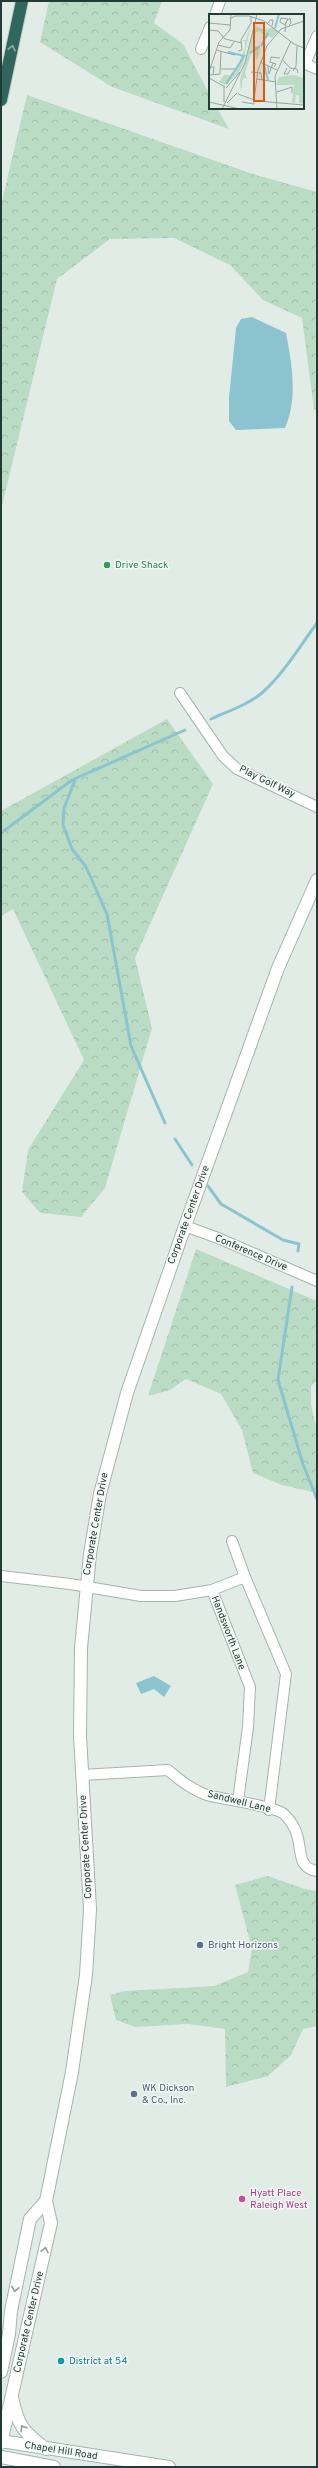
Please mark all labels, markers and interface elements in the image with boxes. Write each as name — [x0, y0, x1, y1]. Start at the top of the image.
inset map — [209, 14, 304, 109]
one-way arrow — [8, 45, 16, 51]
place label: Drive Shack — [115, 559, 168, 572]
marker: Drive Shack — [102, 560, 112, 570]
street label: Play Golf Way — [237, 763, 297, 801]
street label: Corporate Center Drive — [165, 1164, 213, 1266]
street label: Conference Drive — [213, 1232, 289, 1274]
street label: Corporate Center Drive — [81, 1472, 111, 1576]
street label: Handsworth Lane — [208, 1594, 248, 1672]
street label: Sandwell Lane — [206, 1788, 272, 1816]
street label: Corporate Center Drive — [77, 1795, 95, 1899]
place label: Bright Horizons — [208, 1939, 278, 1952]
marker: Bright Horizons — [195, 1940, 205, 1950]
place label: WK Dickson & Co., Inc. — [142, 2082, 194, 2107]
marker: WK Dickson & Co., Inc. — [129, 2089, 139, 2099]
place label: Hyatt Place Raleigh West — [250, 2187, 308, 2212]
marker: Hyatt Place Raleigh West — [237, 2194, 247, 2204]
one-way arrow — [41, 2247, 49, 2253]
street label: Corporate Center Drive — [11, 2270, 47, 2374]
one-way arrow — [12, 2286, 20, 2292]
place label: District at 54 — [69, 2355, 128, 2368]
marker: District at 54 — [56, 2356, 66, 2366]
one-way arrow — [20, 2425, 28, 2432]
street label: Chapel Hill Road — [23, 2439, 99, 2463]

